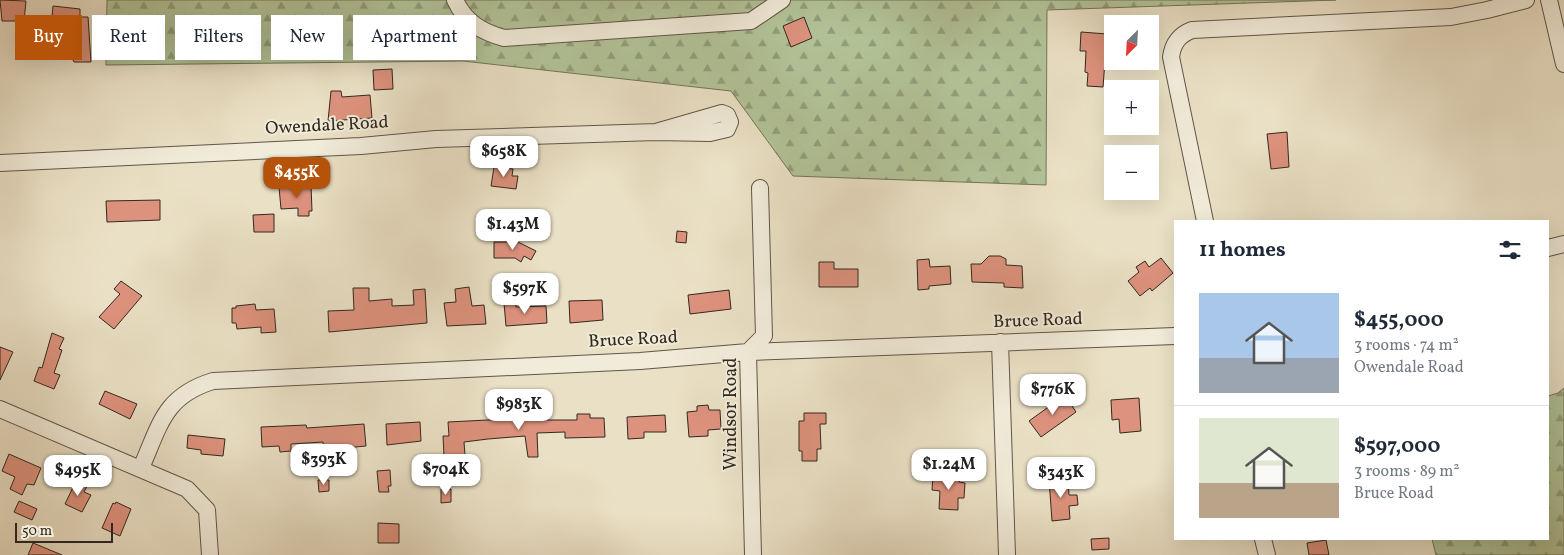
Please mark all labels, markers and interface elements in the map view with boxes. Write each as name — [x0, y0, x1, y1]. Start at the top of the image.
chip: Buy — [15, 15, 82, 60]
chip: Rent — [92, 15, 165, 60]
chip: Filters — [175, 15, 261, 60]
chip: New — [271, 15, 343, 60]
chip: Apartment — [353, 15, 476, 60]
north arrow — [1104, 15, 1159, 70]
map controls — [1104, 15, 1159, 200]
button: + — [1104, 80, 1159, 135]
street label: Owendale Road — [265, 110, 389, 142]
pin: $658K — [469, 136, 539, 178]
text: $658K — [481, 141, 527, 163]
button: − — [1104, 145, 1159, 200]
pin: $455K — [262, 156, 332, 199]
text: $455K — [274, 162, 320, 184]
pin: $1.43M — [472, 208, 554, 251]
text: $1.43M — [487, 214, 539, 236]
text: 11 homes — [1199, 236, 1286, 265]
icon: filters — [1496, 236, 1524, 264]
pin: $597K — [490, 272, 560, 315]
text: $597K — [503, 278, 547, 300]
text: $455,000 — [1354, 306, 1444, 335]
street label: Bruce Road — [993, 307, 1083, 335]
icon: home — [1239, 313, 1299, 373]
street label: Bruce Road — [588, 325, 678, 355]
text: 3 rooms · 74 m² — [1354, 335, 1459, 357]
text: Owendale Road — [1354, 357, 1464, 379]
street label: Windsor Road — [719, 358, 744, 470]
pin: $776K — [1018, 374, 1088, 416]
text: $776K — [1031, 379, 1075, 401]
pin: $983K — [484, 388, 554, 431]
text: $983K — [496, 394, 542, 416]
text: $597,000 — [1354, 432, 1440, 461]
icon: home — [1239, 438, 1299, 498]
pin: $393K — [289, 444, 359, 486]
pin: $1.24M — [908, 448, 990, 491]
text: $393K — [301, 449, 347, 471]
pin: $495K — [43, 454, 113, 497]
pin: $704K — [411, 454, 481, 496]
text: $1.24M — [922, 454, 976, 476]
pin: $343K — [1026, 456, 1096, 499]
text: $704K — [423, 459, 469, 481]
text: $495K — [55, 460, 101, 482]
text: 3 rooms · 89 m² — [1354, 461, 1459, 483]
text: $343K — [1038, 462, 1084, 484]
text: Bruce Road — [1354, 483, 1434, 505]
scale bar — [15, 520, 112, 543]
text: 50 m — [22, 522, 52, 541]

